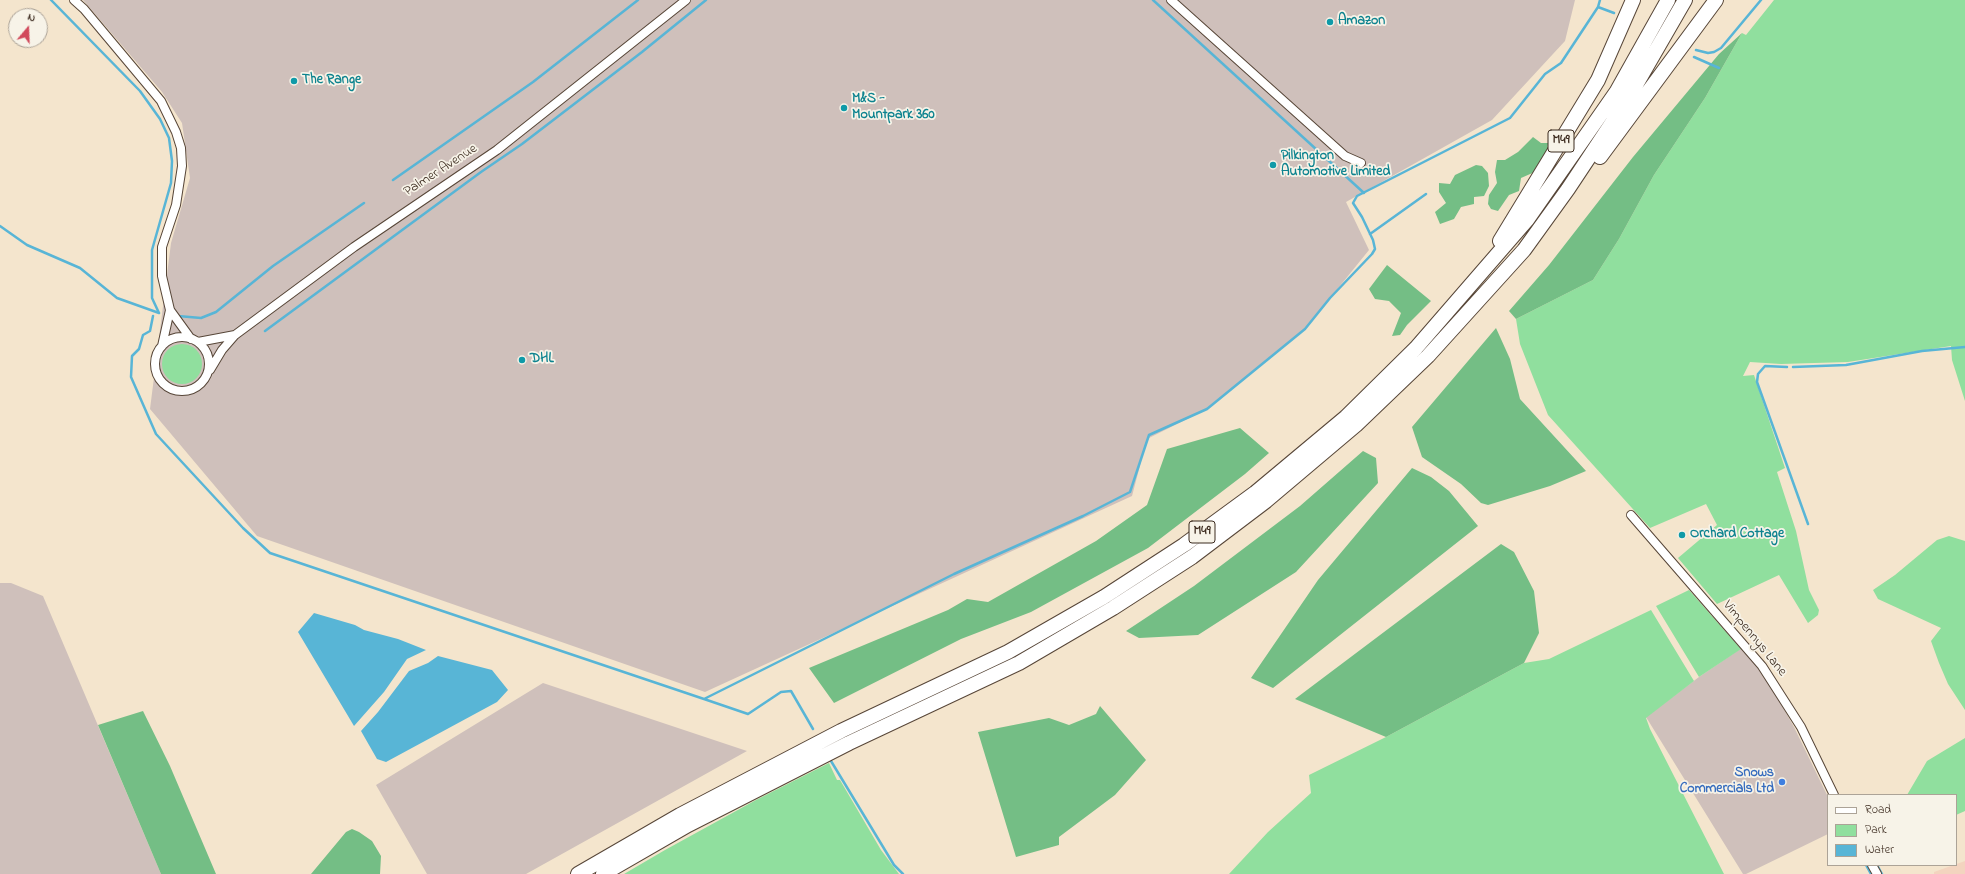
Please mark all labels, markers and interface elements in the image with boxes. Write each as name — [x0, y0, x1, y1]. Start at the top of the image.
north arrow — [8, 8, 48, 48]
text: N — [25, 9, 38, 26]
place label: Amazon — [1338, 14, 1385, 30]
marker: Amazon — [1325, 17, 1335, 27]
place label: The Range — [302, 73, 361, 89]
marker: The Range — [289, 76, 299, 86]
place label: M&S - Mountpark 360 — [852, 92, 934, 124]
marker: M&S - Mountpark 360 — [839, 103, 849, 113]
road number: M49 — [1548, 130, 1574, 152]
street label: Palmer Avenue — [401, 141, 481, 201]
place label: Pilkington Automotive Limited — [1281, 149, 1390, 182]
marker: Pilkington Automotive Limited — [1268, 160, 1278, 170]
place label: DHL — [530, 352, 554, 368]
marker: DHL — [517, 355, 527, 365]
road number: M49 — [1189, 521, 1215, 543]
place label: Orchard Cottage — [1690, 527, 1784, 543]
marker: Orchard Cottage — [1677, 530, 1687, 540]
street label: Vimpennys Lane — [1718, 598, 1790, 680]
place label: Snows Commercials Ltd — [1680, 766, 1774, 798]
marker: Snows Commercials Ltd — [1777, 777, 1787, 787]
legend — [1827, 794, 1957, 866]
text: Road — [1865, 801, 1891, 819]
text: Park — [1865, 821, 1887, 839]
text: Water — [1865, 841, 1894, 859]

